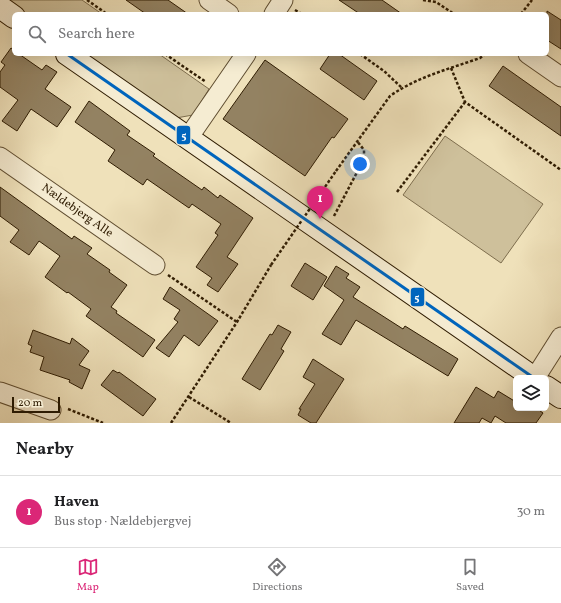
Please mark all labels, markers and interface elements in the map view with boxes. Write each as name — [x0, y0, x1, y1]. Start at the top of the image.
search box — [12, 12, 549, 56]
icon: search — [26, 23, 48, 45]
text: Search here — [58, 24, 135, 45]
line badge: 5 — [176, 125, 191, 145]
text: 5 — [181, 129, 187, 144]
your location — [350, 154, 370, 174]
street label: Nældebjerg Alle — [38, 180, 116, 241]
pin: 1 — [307, 186, 333, 219]
line badge: 5 — [410, 287, 425, 307]
text: 5 — [414, 291, 420, 306]
map controls — [513, 375, 549, 411]
button: layers — [513, 375, 549, 411]
scale bar — [12, 395, 60, 414]
text: 20 m — [18, 396, 42, 411]
text: Nearby — [16, 438, 74, 461]
text: Haven — [54, 492, 99, 513]
text: 1 — [26, 503, 32, 521]
text: 30 m — [517, 503, 545, 521]
text: Bus stop · Nældebjergvej — [54, 513, 191, 531]
tab: Map — [77, 556, 99, 595]
tab: Directions — [252, 556, 303, 595]
tab: Saved — [456, 556, 484, 595]

